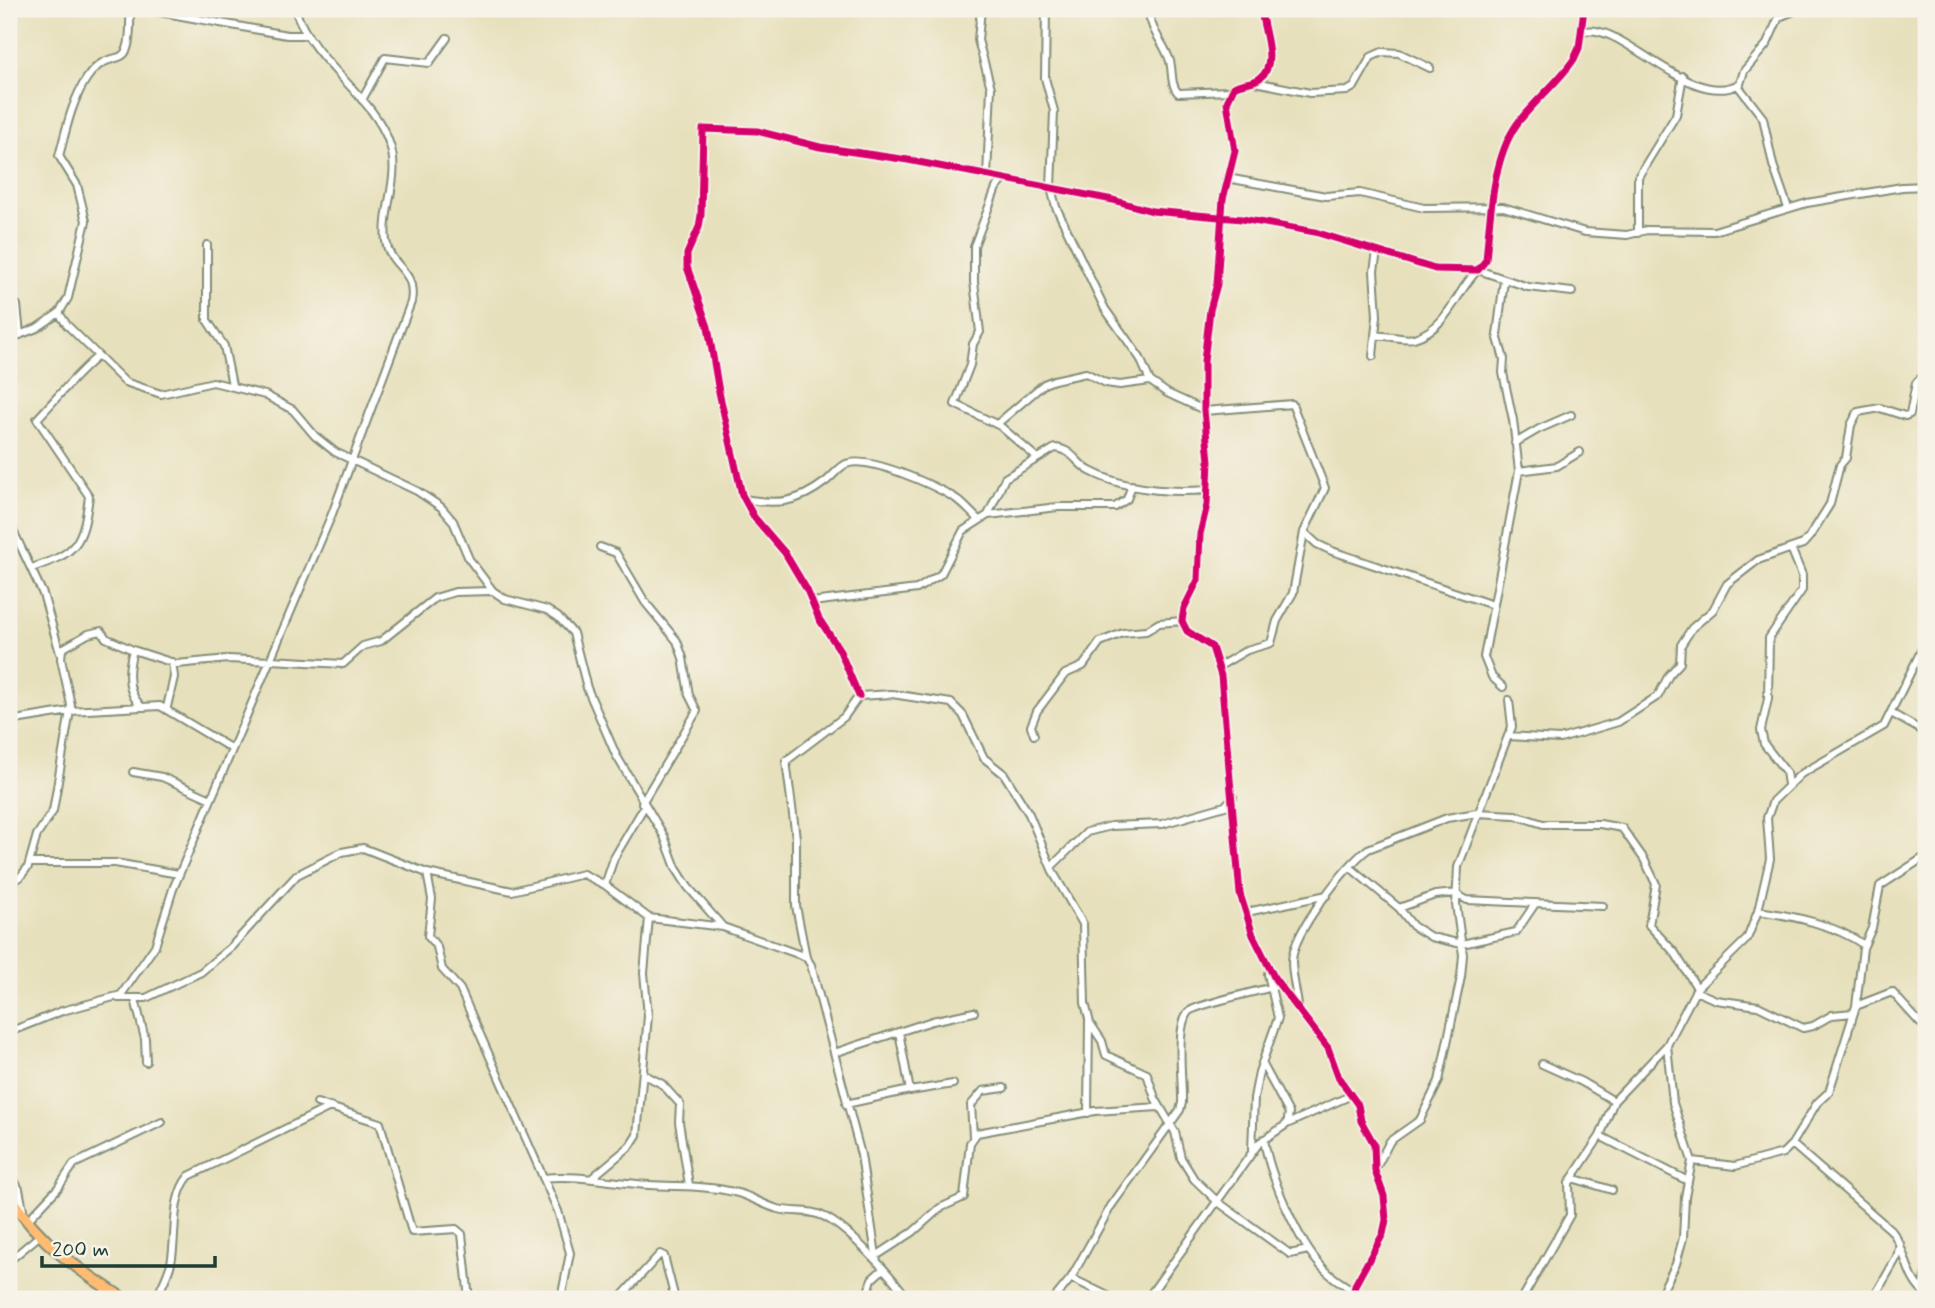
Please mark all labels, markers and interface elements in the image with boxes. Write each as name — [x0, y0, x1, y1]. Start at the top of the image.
scale bar — [42, 1224, 215, 1268]
text: 200 m — [52, 1236, 109, 1264]

